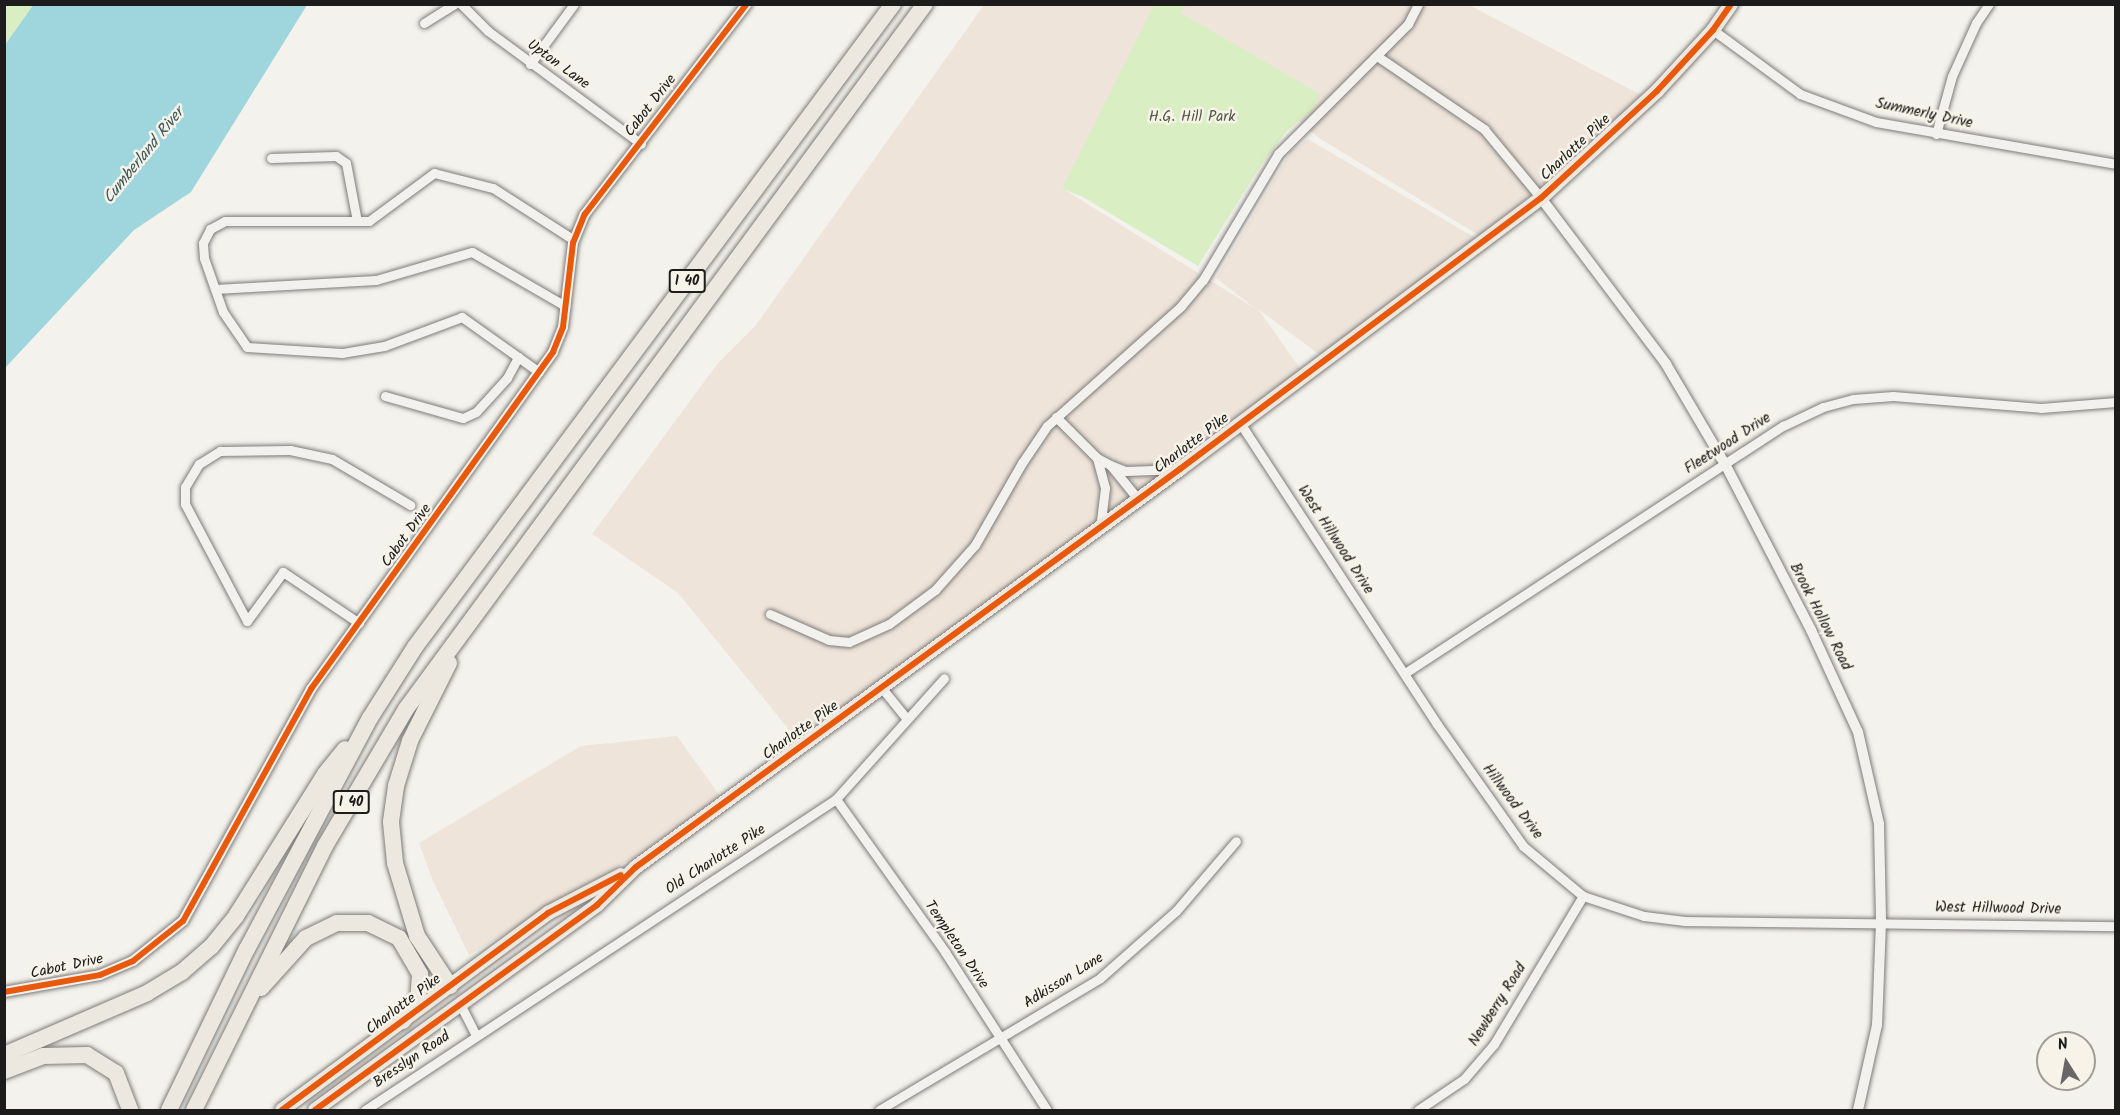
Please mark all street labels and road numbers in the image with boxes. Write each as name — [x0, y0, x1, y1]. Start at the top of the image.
street label: Upton Lane — [523, 36, 593, 94]
street label: Cabot Drive — [621, 71, 681, 141]
street label: Summerly Drive — [1874, 95, 1974, 133]
street label: Charlotte Pike — [1537, 111, 1615, 185]
road number: I 40 — [668, 270, 706, 292]
street label: Fleetwood Drive — [1681, 409, 1775, 479]
street label: Charlotte Pike — [1151, 410, 1233, 478]
street label: West Hillwood Drive — [1293, 482, 1377, 598]
street label: Cabot Drive — [378, 501, 436, 571]
street label: Brook Hollow Road — [1785, 560, 1855, 674]
street label: Charlotte Pike — [760, 697, 842, 765]
street label: Hillwood Drive — [1478, 761, 1546, 843]
road number: I 40 — [332, 791, 370, 813]
street label: Old Charlotte Pike — [663, 821, 769, 899]
street label: Templeton Drive — [920, 898, 992, 992]
street label: West Hillwood Drive — [1935, 899, 2061, 919]
street label: Adkisson Lane — [1021, 949, 1107, 1013]
street label: Cabot Drive — [29, 951, 105, 983]
street label: Newberry Road — [1465, 960, 1531, 1050]
street label: Charlotte Pike — [363, 971, 445, 1039]
street label: Bresslyn Road — [370, 1028, 454, 1092]

